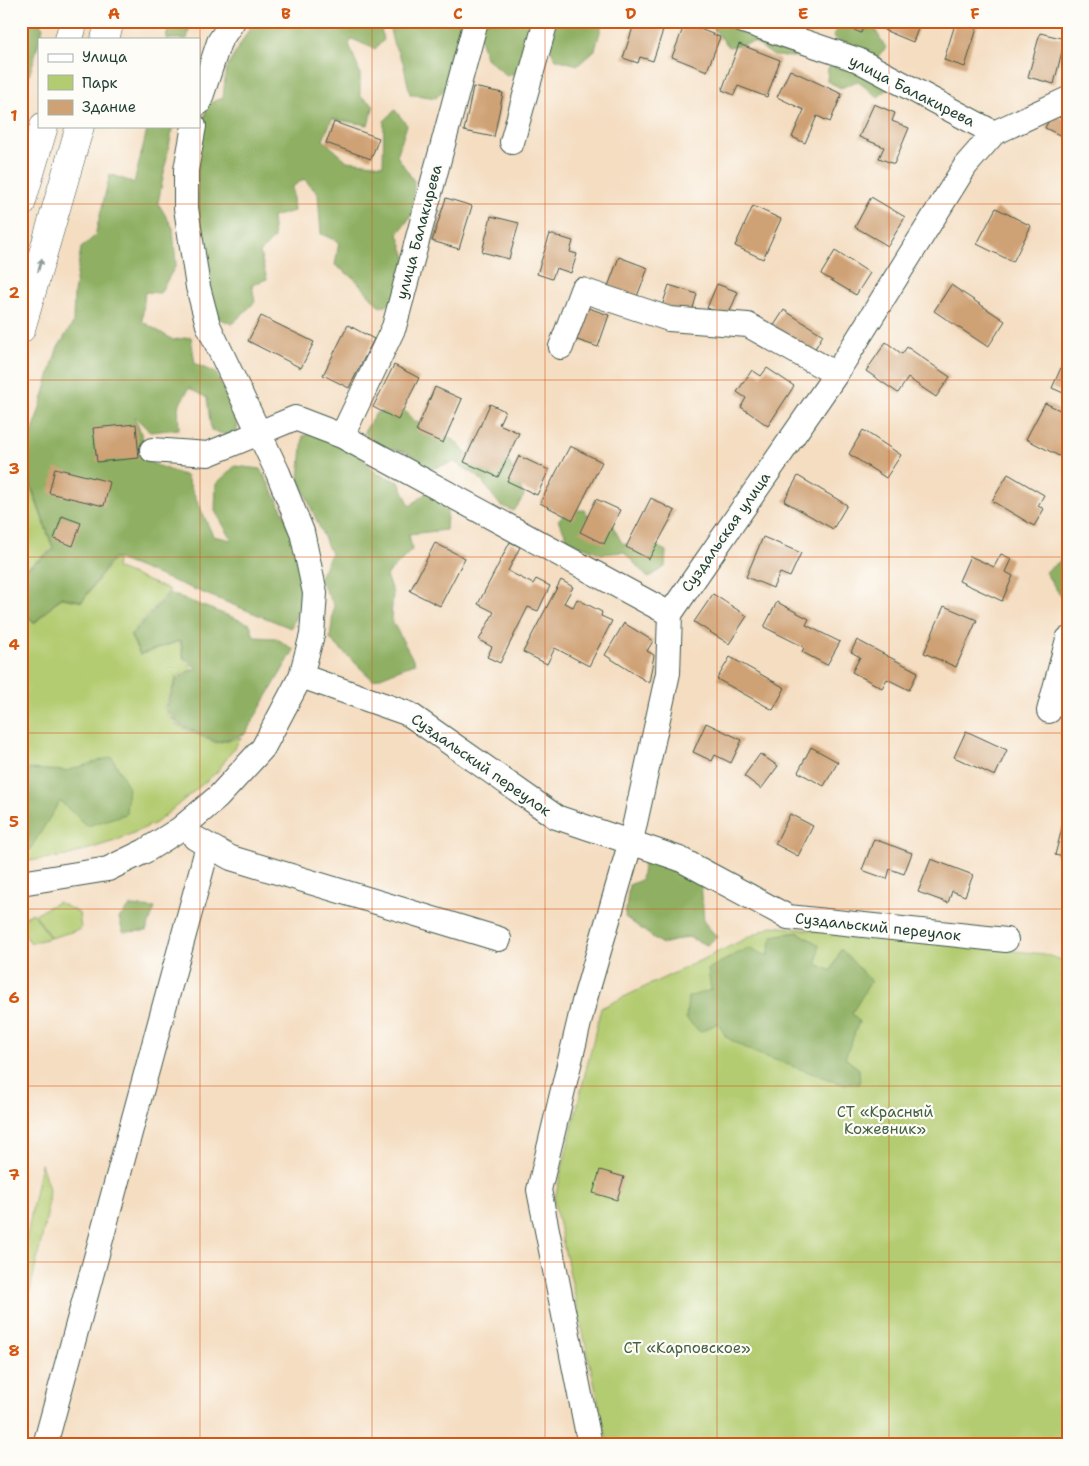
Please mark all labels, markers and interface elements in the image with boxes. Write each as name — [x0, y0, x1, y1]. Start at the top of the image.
text: A — [108, 3, 120, 24]
text: B — [281, 3, 291, 24]
text: C — [453, 3, 463, 24]
text: D — [625, 3, 637, 24]
text: E — [798, 3, 808, 24]
text: F — [970, 3, 980, 24]
legend — [38, 38, 200, 128]
text: Улица — [82, 47, 128, 67]
street label: улица Балакирева — [846, 51, 979, 132]
text: Парк — [82, 73, 118, 93]
text: Здание — [82, 97, 136, 117]
text: 1 — [10, 105, 18, 126]
street label: улица Балакирева — [391, 162, 447, 302]
one-way arrow — [36, 258, 44, 273]
text: 2 — [8, 282, 20, 303]
text: 3 — [8, 458, 20, 479]
street label: Суздальская улица — [677, 467, 775, 596]
text: 4 — [8, 634, 20, 655]
street label: Суздальский переулок — [407, 709, 555, 821]
text: 5 — [9, 811, 19, 832]
street label: Суздальский переулок — [794, 908, 962, 946]
text: 6 — [8, 987, 20, 1008]
park label: СТ «Красный Кожевник» — [837, 1102, 933, 1139]
text: 7 — [8, 1164, 20, 1185]
park label: СТ «Карповское» — [623, 1338, 751, 1358]
text: 8 — [8, 1340, 20, 1361]

